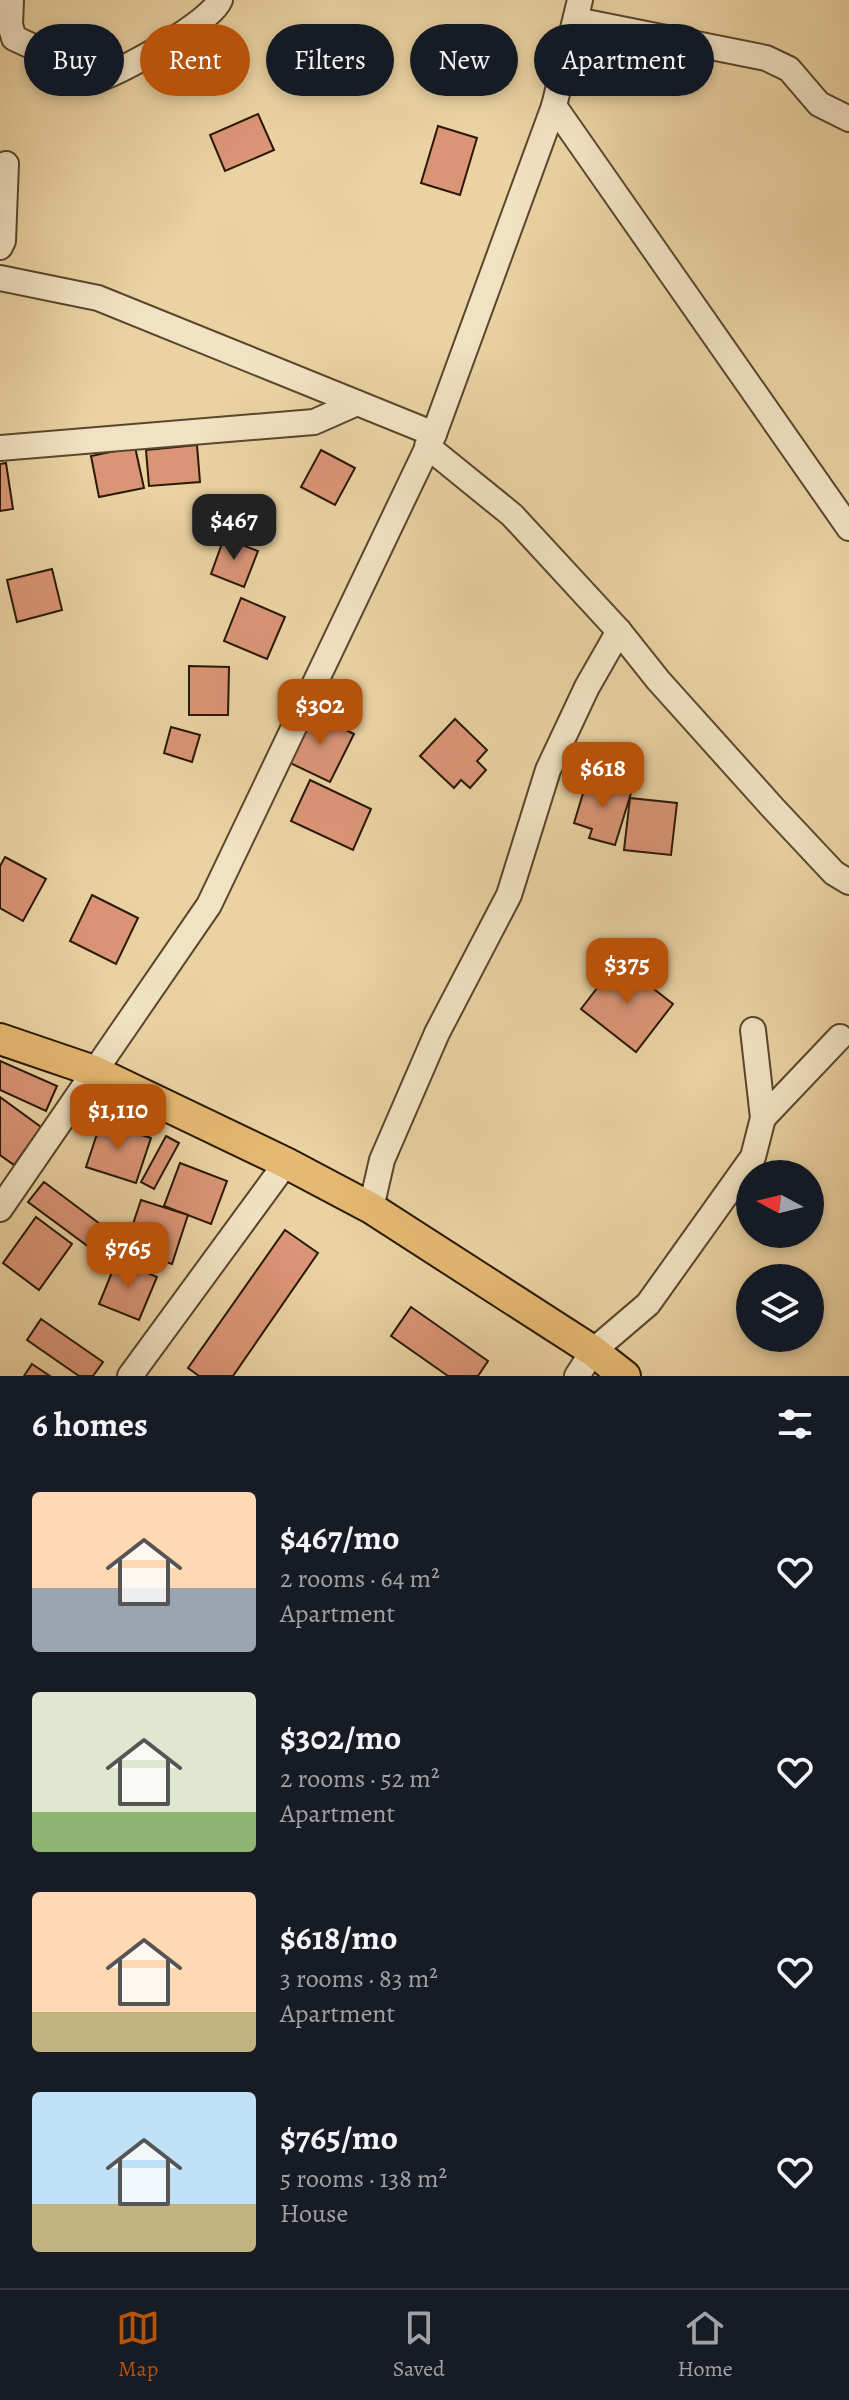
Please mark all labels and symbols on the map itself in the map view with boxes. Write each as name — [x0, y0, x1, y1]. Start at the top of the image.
pin: $467 — [187, 494, 281, 562]
pin: $302 — [273, 679, 367, 747]
pin: $618 — [556, 742, 650, 810]
pin: $375 — [580, 938, 674, 1006]
pin: $1,110 — [53, 1084, 183, 1152]
north arrow — [736, 1160, 824, 1248]
pin: $765 — [81, 1222, 175, 1290]

